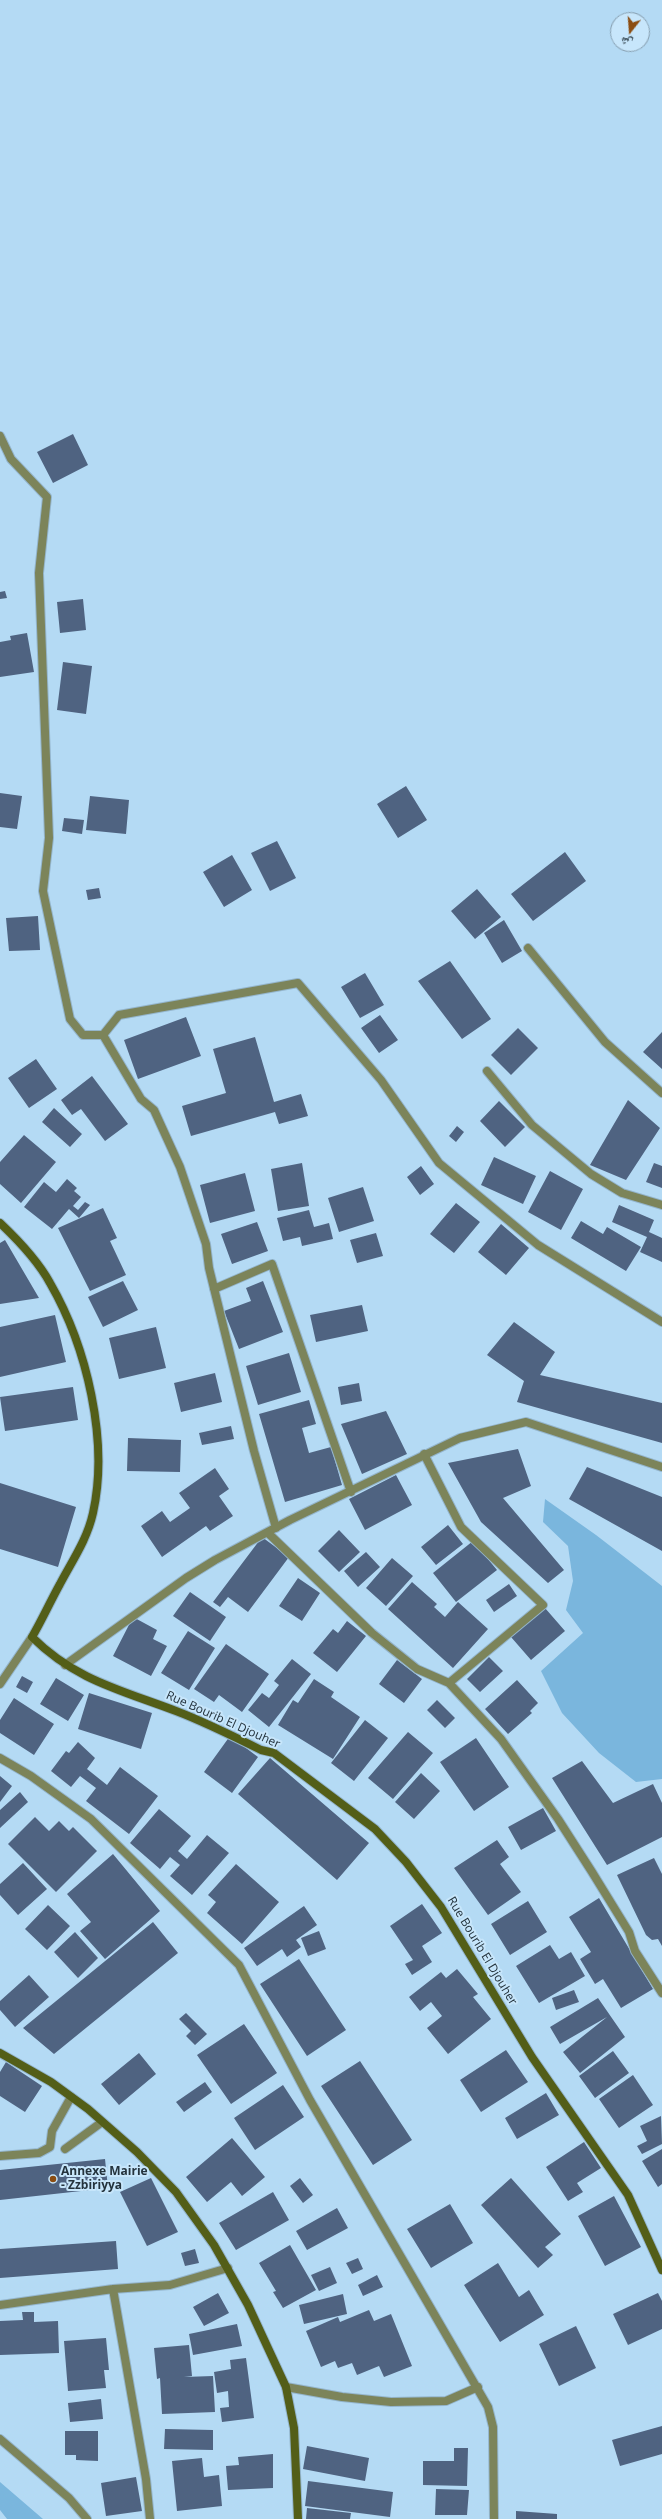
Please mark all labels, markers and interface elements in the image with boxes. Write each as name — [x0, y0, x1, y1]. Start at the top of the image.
north arrow — [610, 12, 650, 52]
text: ش — [619, 34, 634, 52]
street label: Rue Bourib El Djouher — [164, 1688, 282, 1752]
street label: Rue Bourib El Djouher — [444, 1894, 520, 2008]
place label: Annexe Mairie - Zzbiriyya — [61, 2165, 148, 2193]
marker: Annexe Mairie - Zzbiriyya — [48, 2174, 58, 2184]

